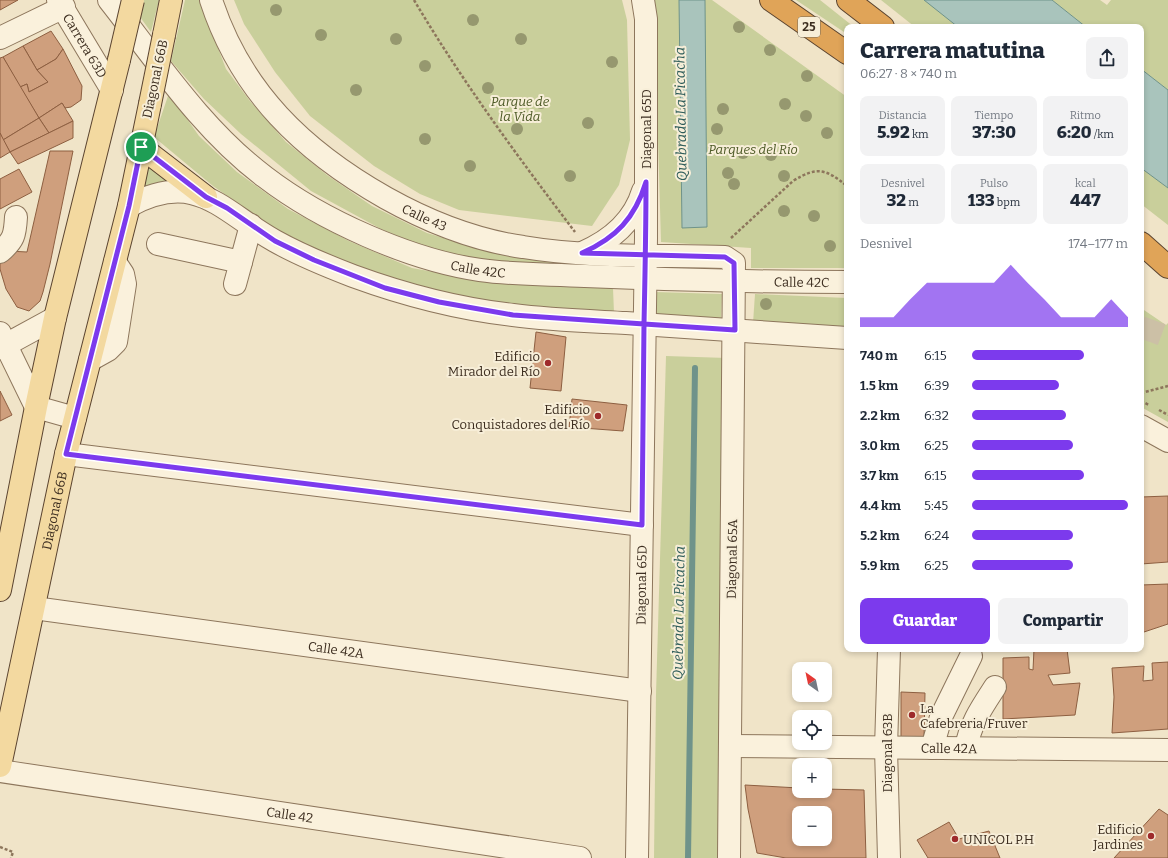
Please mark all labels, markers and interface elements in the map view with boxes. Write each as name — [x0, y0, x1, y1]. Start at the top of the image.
street label: Carrera 63D — [60, 11, 110, 80]
road number: 25 — [798, 17, 820, 37]
text: Carrera matutina — [860, 37, 1045, 64]
button: share — [1086, 37, 1128, 79]
street label: Diagonal 66B — [139, 38, 171, 120]
water label: Quebrada La Picacha — [671, 47, 691, 181]
text: 06:27 · 8 × 740 m — [860, 66, 957, 81]
street label: Diagonal 65D — [639, 89, 654, 169]
park label: Parque de la Vida — [491, 94, 550, 124]
text: Distancia — [879, 109, 927, 122]
text: Tiempo — [975, 109, 1013, 122]
text: Ritmo — [1070, 109, 1101, 122]
text: 5.92 — [877, 122, 910, 143]
text: 37:30 — [972, 122, 1016, 143]
text: 6:20 — [1057, 122, 1091, 143]
text: km — [910, 128, 928, 141]
text: /km — [1091, 128, 1114, 141]
pin — [124, 130, 158, 164]
icon: arrive — [130, 136, 152, 158]
park label: Parques del Río — [708, 142, 798, 157]
text: Desnivel — [881, 177, 925, 190]
text: Pulso — [980, 177, 1008, 190]
text: kcal — [1075, 177, 1096, 190]
text: 32 — [887, 190, 906, 211]
text: 133 — [968, 190, 995, 211]
text: 447 — [1070, 190, 1101, 211]
text: m — [906, 196, 919, 209]
text: bpm — [995, 196, 1020, 209]
street label: Calle 43 — [400, 200, 449, 234]
text: Desnivel — [860, 236, 912, 251]
text: 174–177 m — [1068, 236, 1128, 251]
street label: Calle 42C — [449, 257, 506, 280]
street label: Calle 42C — [774, 274, 829, 289]
text: 740 m — [860, 348, 898, 363]
text: 6:15 — [924, 348, 947, 363]
place label: Edificio Mirador del Río — [448, 349, 540, 379]
marker: Edificio Mirador del Río — [543, 358, 553, 368]
text: 1.5 km — [860, 378, 898, 393]
text: 6:39 — [924, 378, 949, 393]
place label: Edificio Conquistadores del Río — [451, 402, 590, 432]
text: 2.2 km — [860, 408, 900, 423]
text: 6:32 — [924, 408, 949, 423]
marker: Edificio Conquistadores del Río — [593, 411, 603, 421]
text: 3.0 km — [860, 438, 900, 453]
text: 6:25 — [924, 438, 948, 453]
text: 3.7 km — [860, 468, 899, 483]
text: 6:15 — [924, 468, 947, 483]
street label: Diagonal 66B — [38, 470, 70, 551]
text: 4.4 km — [860, 498, 901, 513]
text: 5:45 — [924, 498, 948, 513]
street label: Diagonal 65A — [724, 518, 740, 599]
text: 5.2 km — [860, 528, 900, 543]
text: 6:24 — [924, 528, 949, 543]
street label: Diagonal 65D — [633, 545, 649, 625]
water label: Quebrada La Picacha — [669, 546, 689, 680]
text: 5.9 km — [860, 558, 900, 573]
text: 6:25 — [924, 558, 948, 573]
button: Guardar — [860, 598, 990, 644]
button: Compartir — [998, 598, 1128, 644]
street label: Calle 42A — [307, 638, 366, 661]
north arrow — [792, 662, 832, 702]
map controls — [792, 662, 832, 846]
place label: La Cafebreria/Fruver — [920, 701, 1028, 731]
button: locate — [792, 710, 832, 750]
marker: La Cafebreria/Fruver — [907, 710, 917, 720]
street label: Diagonal 63B — [880, 713, 895, 793]
street label: Calle 42A — [921, 740, 978, 756]
button: + — [792, 758, 832, 798]
street label: Calle 42 — [265, 804, 314, 825]
button: − — [792, 806, 832, 846]
place label: Edificio Jardines — [1092, 822, 1143, 852]
marker: Edificio Jardines — [1146, 831, 1156, 841]
place label: UNICOL P.H — [963, 832, 1034, 847]
marker: UNICOL P.H — [950, 834, 960, 844]

